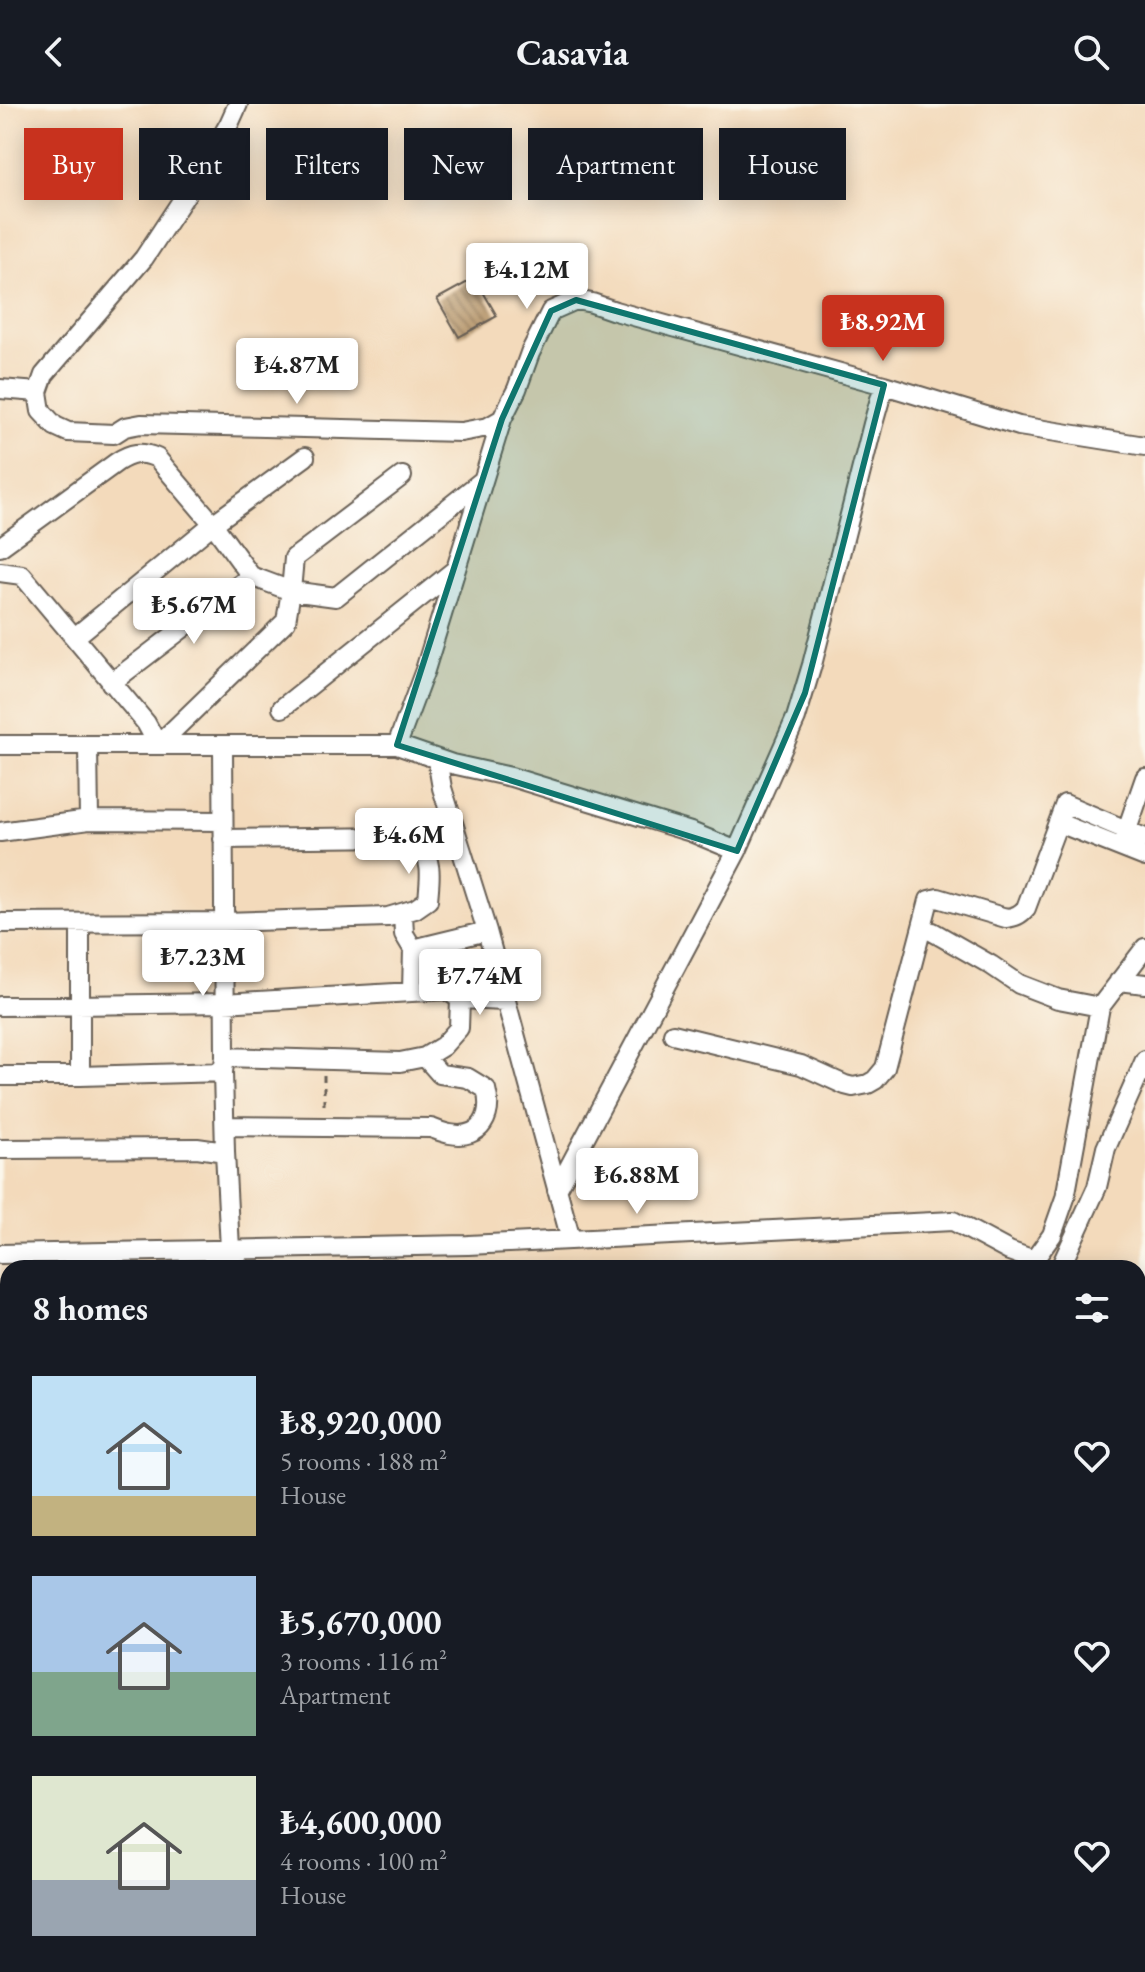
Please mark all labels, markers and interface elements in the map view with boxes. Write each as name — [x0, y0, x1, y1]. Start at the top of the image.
text: Casavia — [516, 29, 629, 76]
icon: back — [32, 30, 76, 74]
icon: search — [1069, 30, 1113, 74]
chip: Buy — [24, 128, 123, 200]
chip: Rent — [139, 128, 250, 200]
chip: Filters — [266, 128, 388, 200]
chip: New — [404, 128, 512, 200]
chip: Apartment — [528, 128, 703, 200]
chip: House — [719, 128, 846, 200]
pin: ₺4.12M — [462, 243, 592, 311]
text: ₺4.12M — [484, 252, 570, 286]
pin: ₺8.92M — [818, 295, 948, 363]
text: ₺8.92M — [840, 304, 926, 338]
pin: ₺4.87M — [232, 338, 362, 406]
text: ₺4.87M — [254, 347, 340, 381]
pin: ₺5.67M — [129, 578, 259, 646]
text: ₺5.67M — [151, 587, 237, 621]
pin: ₺4.6M — [353, 808, 465, 876]
text: ₺4.6M — [373, 817, 445, 851]
pin: ₺7.23M — [138, 930, 268, 998]
text: ₺7.23M — [160, 939, 246, 973]
pin: ₺7.74M — [415, 949, 545, 1017]
text: ₺7.74M — [437, 958, 523, 992]
pin: ₺6.88M — [572, 1148, 702, 1216]
text: ₺6.88M — [594, 1157, 680, 1191]
text: 8 homes — [32, 1286, 148, 1330]
icon: filters — [1070, 1286, 1114, 1330]
text: ₺8,920,000 — [280, 1400, 441, 1444]
icon: home — [96, 1408, 192, 1504]
icon: heart — [1070, 1434, 1114, 1478]
text: 5 rooms · 188 m² — [280, 1444, 447, 1478]
text: House — [280, 1478, 346, 1512]
text: ₺5,670,000 — [280, 1600, 441, 1644]
icon: home — [96, 1608, 192, 1704]
icon: heart — [1070, 1634, 1114, 1678]
text: 3 rooms · 116 m² — [280, 1644, 447, 1678]
text: Apartment — [280, 1678, 390, 1712]
text: ₺4,600,000 — [280, 1800, 441, 1844]
icon: home — [96, 1808, 192, 1904]
icon: heart — [1070, 1834, 1114, 1878]
text: 4 rooms · 100 m² — [280, 1844, 447, 1878]
text: House — [280, 1878, 346, 1912]

